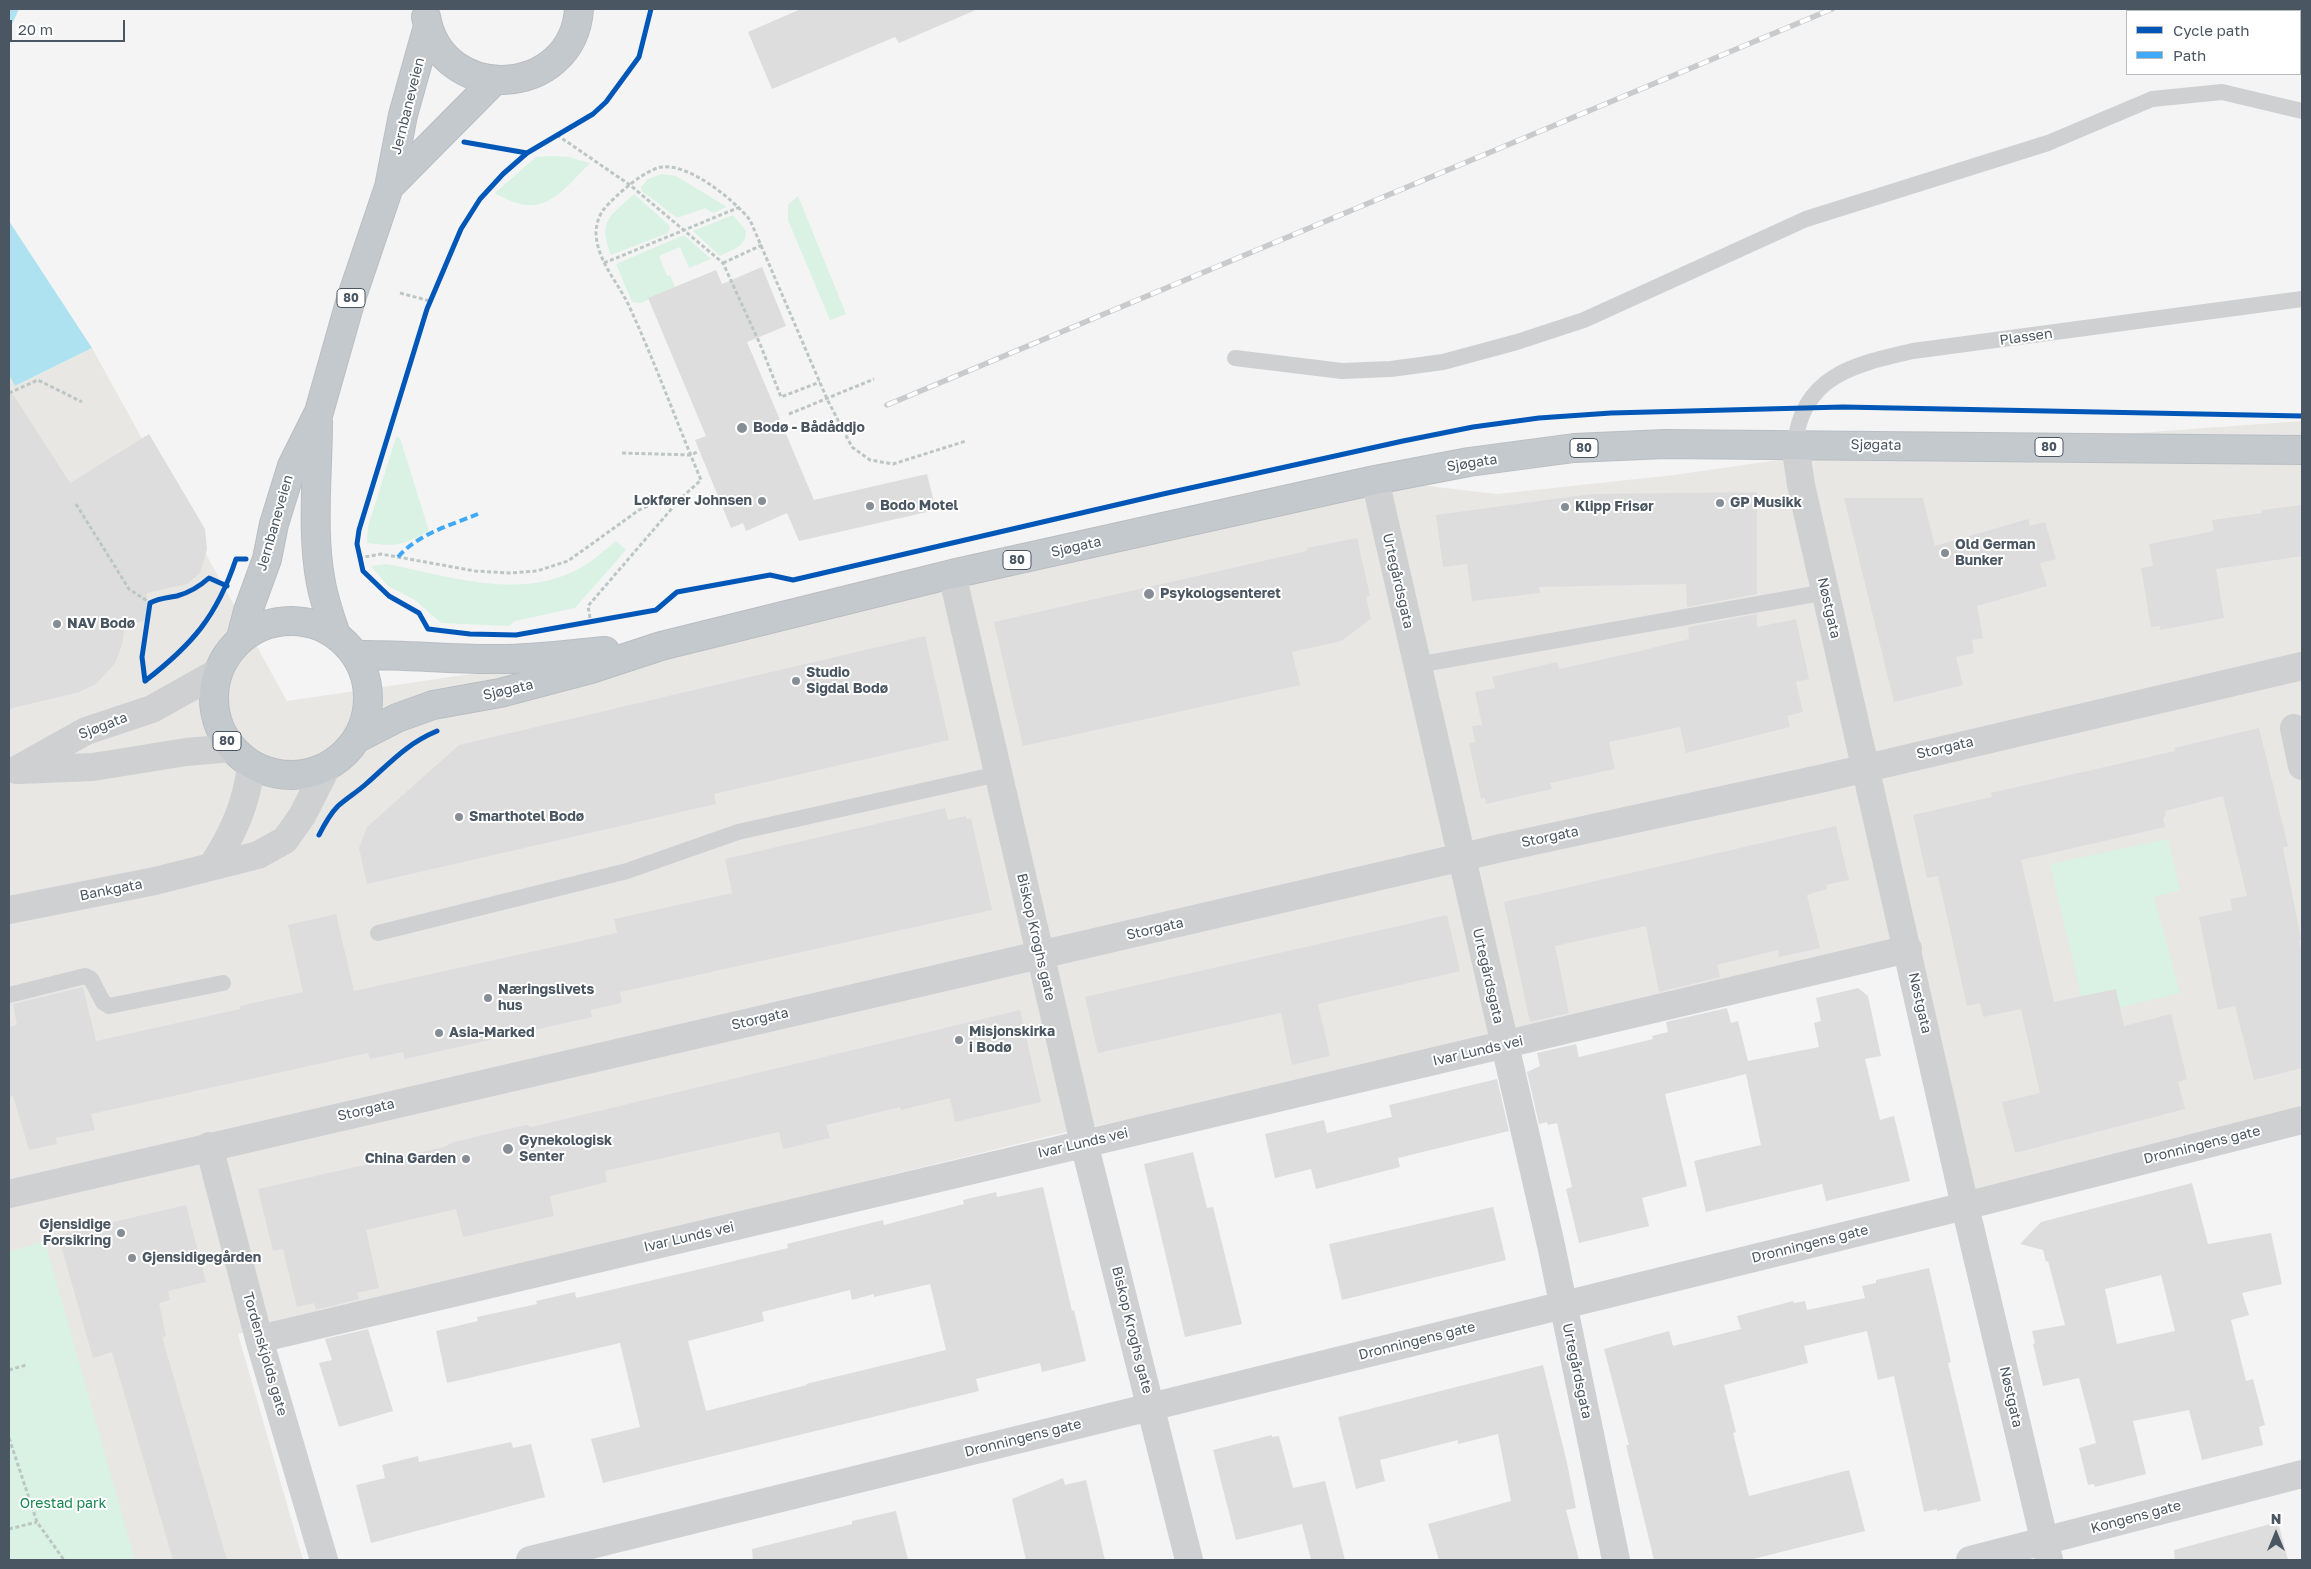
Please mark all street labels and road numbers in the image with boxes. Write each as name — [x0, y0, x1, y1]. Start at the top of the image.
street label: Jernbaneveien — [388, 56, 428, 156]
road number: 80 — [337, 288, 365, 308]
street label: Plassen — [1999, 325, 2053, 349]
street label: Sjøgata — [1850, 436, 1902, 454]
road number: 80 — [1570, 438, 1598, 458]
road number: 80 — [2035, 438, 2063, 457]
street label: Sjøgata — [1445, 451, 1499, 475]
street label: Jernbaneveien — [253, 473, 297, 573]
street label: Urtegårdsgata — [1379, 532, 1417, 630]
street label: Sjøgata — [1049, 533, 1103, 561]
road number: 80 — [1003, 550, 1031, 570]
street label: Nøstgata — [1814, 576, 1844, 640]
street label: Sjøgata — [481, 676, 535, 704]
street label: Sjøgata — [76, 709, 130, 743]
road number: 80 — [213, 731, 241, 750]
street label: Storgata — [1915, 733, 1975, 763]
street label: Storgata — [1520, 823, 1580, 851]
street label: Biskop Kroghs gate — [1013, 872, 1059, 1002]
street label: Bankgata — [78, 876, 144, 904]
street label: Storgata — [1125, 914, 1185, 944]
street label: Urtegårdsgata — [1469, 927, 1507, 1025]
street label: Nøstgata — [1905, 971, 1935, 1035]
street label: Storgata — [730, 1004, 790, 1034]
street label: Ivar Lunds vei — [1431, 1032, 1525, 1070]
street label: Storgata — [336, 1095, 396, 1125]
street label: Dronningens gate — [2142, 1122, 2262, 1168]
street label: Ivar Lunds vei — [1036, 1124, 1130, 1162]
street label: Ivar Lunds vei — [642, 1218, 736, 1256]
street label: Dronningens gate — [1750, 1221, 1870, 1267]
street label: Biskop Kroghs gate — [1108, 1265, 1156, 1395]
street label: Tordenskjolds gate — [239, 1290, 291, 1418]
street label: Dronningens gate — [1357, 1318, 1477, 1364]
street label: Urtegårdsgata — [1559, 1322, 1595, 1420]
street label: Nøstgata — [1996, 1365, 2026, 1429]
street label: Dronningens gate — [963, 1415, 1083, 1461]
street label: Kongens gate — [2089, 1497, 2183, 1537]

